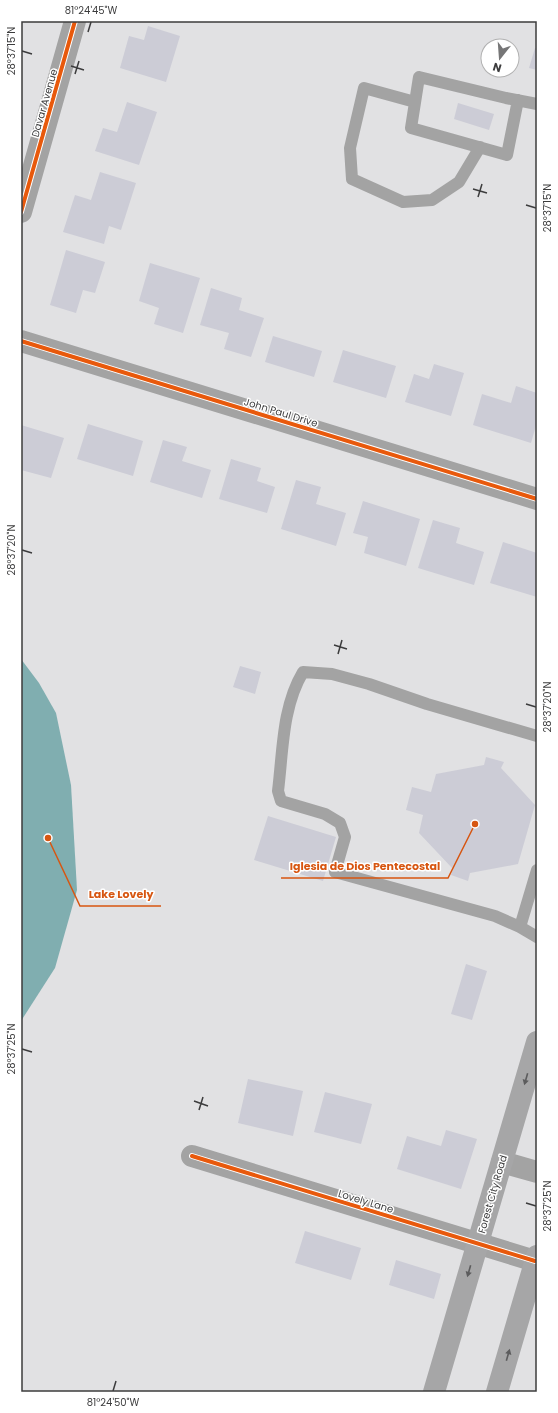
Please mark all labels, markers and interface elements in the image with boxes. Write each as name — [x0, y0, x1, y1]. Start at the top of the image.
text: 81°24'45"W — [65, 3, 117, 18]
text: 28°37'15"N — [4, 27, 19, 75]
north arrow — [480, 38, 520, 78]
text: N — [491, 59, 503, 76]
street label: Davar Avenue — [28, 67, 61, 139]
text: 28°37'15"N — [540, 184, 555, 232]
street label: John Paul Drive — [242, 394, 320, 431]
text: 28°37'20"N — [4, 524, 19, 576]
text: 28°37'20"N — [540, 681, 555, 733]
callout: Iglesia de Dios Pentecostal — [281, 855, 448, 878]
text: Iglesia de Dios Pentecostal — [290, 858, 440, 874]
callout: Lake Lovely — [80, 883, 161, 906]
text: Lake Lovely — [89, 886, 153, 902]
text: 28°37'25"N — [4, 1023, 19, 1075]
one-way arrow — [523, 1074, 529, 1086]
street label: Forest City Road — [474, 1153, 511, 1235]
text: 28°37'25"N — [540, 1180, 555, 1232]
street label: Lovely Lane — [336, 1186, 395, 1217]
one-way arrow — [466, 1266, 472, 1278]
one-way arrow — [505, 1348, 511, 1360]
text: 81°24'50"W — [87, 1395, 139, 1410]

